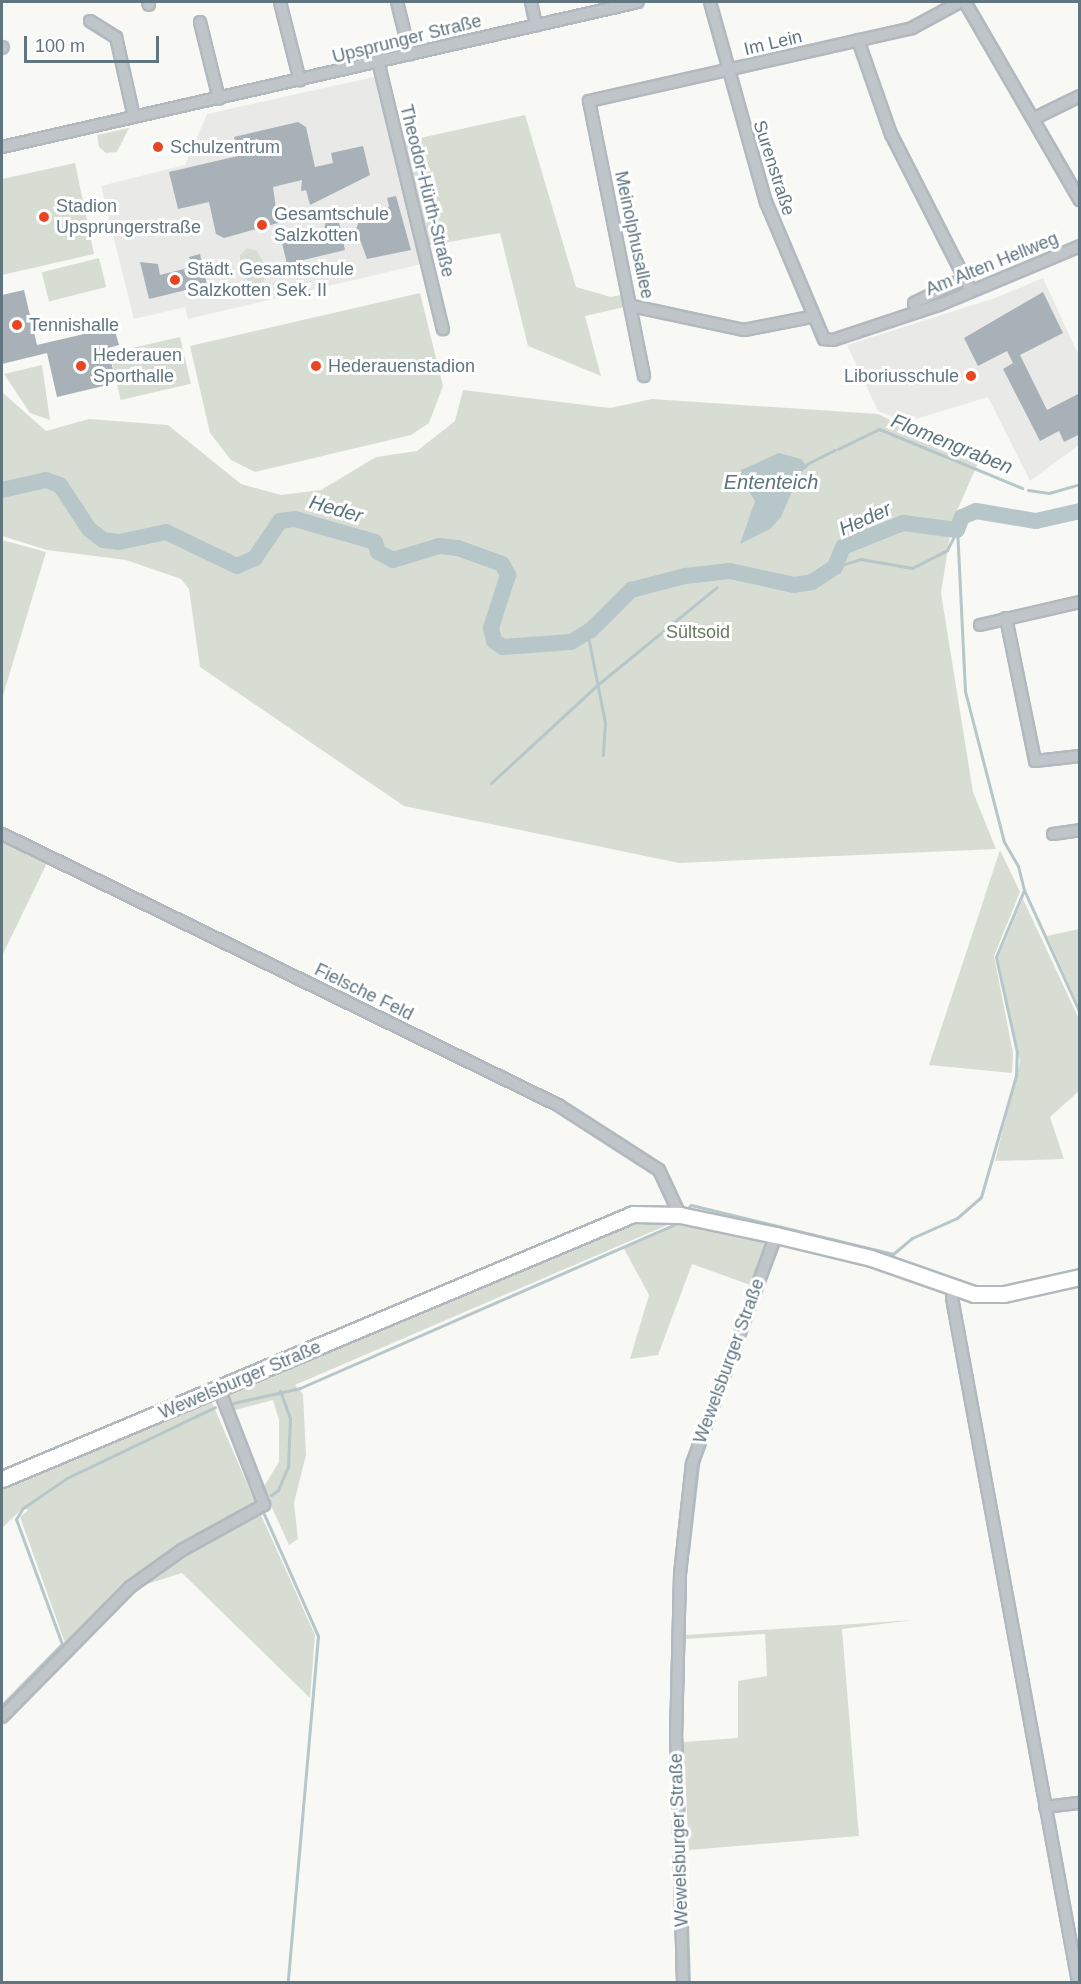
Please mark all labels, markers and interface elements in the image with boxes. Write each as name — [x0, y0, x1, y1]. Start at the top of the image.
street label: Upsprunger Straße — [330, 10, 484, 68]
scale bar — [27, 24, 162, 62]
street label: Im Lein — [742, 26, 804, 60]
text: 100 m — [35, 36, 85, 56]
street label: Theodor-Hürth-Straße — [395, 102, 459, 280]
street label: Surenstraße — [748, 118, 800, 218]
place label: Schulzentrum — [170, 136, 280, 158]
marker: Schulzentrum — [151, 140, 165, 154]
street label: Meinolphusallee — [610, 169, 658, 301]
place label: Stadion Upsprungerstraße — [56, 196, 201, 238]
place label: Gesamtschule Salzkotten — [274, 204, 389, 246]
marker: Stadion Upsprungerstraße — [37, 210, 51, 224]
marker: Gesamtschule Salzkotten — [255, 218, 269, 232]
street label: Am Alten Hellweg — [922, 227, 1062, 301]
place label: Städt. Gesamtschule Salzkotten Sek. II — [187, 259, 354, 302]
marker: Städt. Gesamtschule Salzkotten Sek. II — [168, 273, 182, 287]
place label: Tennishalle — [29, 314, 119, 336]
marker: Tennishalle — [10, 318, 24, 332]
place label: Hederauen Sporthalle — [93, 345, 182, 388]
place label: Hederauenstadion — [328, 355, 475, 377]
marker: Hederauen Sporthalle — [74, 359, 88, 373]
marker: Hederauenstadion — [309, 359, 323, 373]
place label: Liboriusschule — [844, 365, 959, 387]
marker: Liboriusschule — [964, 369, 978, 383]
water label: Flomengraben — [888, 409, 1016, 479]
water label: Ententeich — [724, 470, 818, 494]
water label: Heder — [307, 490, 365, 528]
water label: Heder — [835, 497, 895, 541]
park label: Sültsoid — [666, 621, 730, 643]
street label: Fielsche Feld — [311, 959, 417, 1025]
street label: Wewelsburger Straße — [689, 1276, 769, 1446]
street label: Wewelsburger Straße — [156, 1336, 324, 1424]
street label: Wewelsburger Straße — [665, 1753, 693, 1927]

